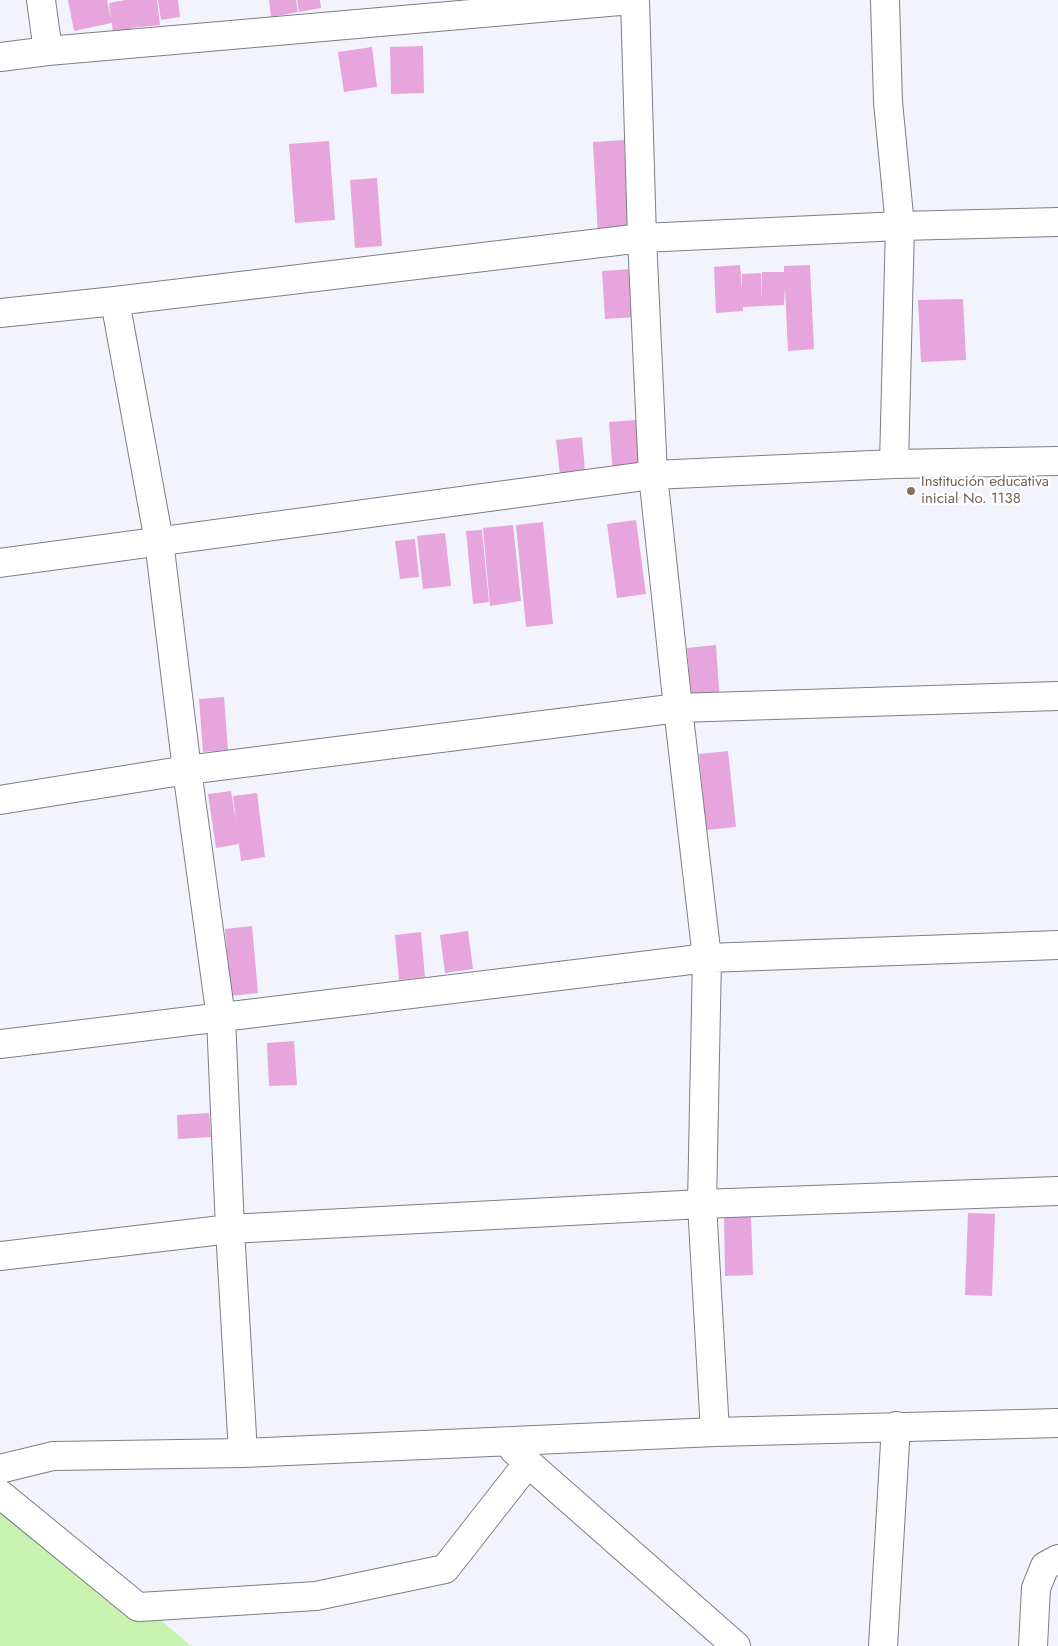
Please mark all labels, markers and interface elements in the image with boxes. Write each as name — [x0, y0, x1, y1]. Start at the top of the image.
place label: Institución educativa inicial No. 1138 — [921, 473, 1049, 508]
marker: Institución educativa inicial No. 1138 — [905, 485, 917, 497]

